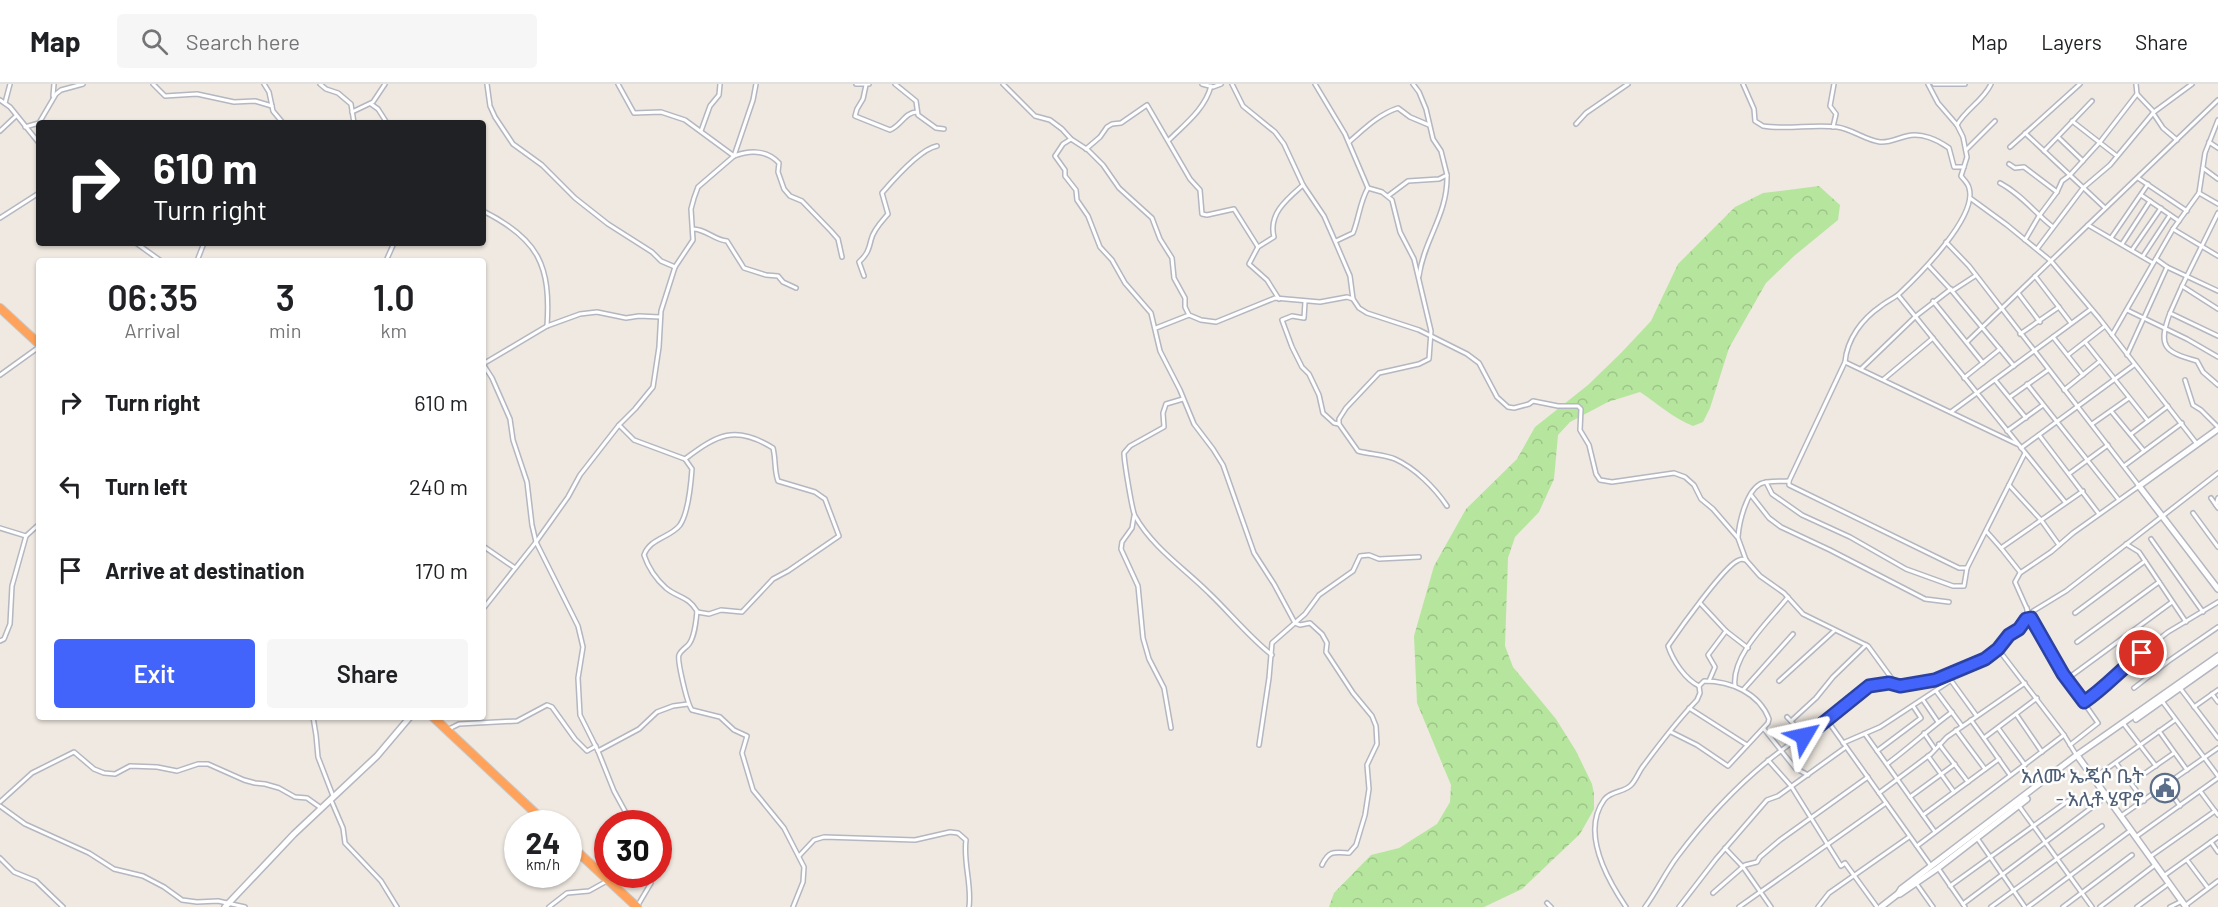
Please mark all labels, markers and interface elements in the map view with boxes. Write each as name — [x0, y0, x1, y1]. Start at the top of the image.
search box — [117, 14, 537, 68]
text: Map — [30, 24, 81, 58]
icon: search — [138, 25, 171, 58]
text: Search here — [186, 28, 300, 54]
text: Map — [1971, 29, 2008, 54]
text: Layers — [2041, 29, 2102, 54]
text: Share — [2135, 29, 2188, 54]
text: 610 m — [153, 142, 258, 192]
icon: right — [54, 144, 132, 222]
text: Turn right — [153, 193, 267, 225]
text: 06:35 — [107, 275, 198, 318]
text: 3 — [276, 275, 295, 318]
text: 1.0 — [373, 275, 415, 318]
text: Arrival — [125, 318, 180, 342]
text: min — [269, 318, 301, 342]
text: km — [380, 318, 407, 342]
icon: right — [54, 386, 87, 419]
text: Turn right — [105, 389, 200, 415]
text: 610 m — [414, 389, 468, 415]
icon: left — [54, 470, 87, 503]
text: Turn left — [105, 473, 188, 499]
text: 240 m — [409, 473, 468, 499]
icon: arrive — [54, 554, 87, 587]
text: Arrive at destination — [105, 557, 304, 583]
text: 170 m — [415, 557, 468, 583]
pin — [2116, 627, 2167, 678]
icon: arrive — [2125, 636, 2158, 669]
button: Exit — [54, 639, 255, 708]
button: Share — [267, 639, 468, 708]
position arrow — [1772, 704, 1836, 768]
place label: አለሙ ኤጄሶ ቤት - አሊቶ ሄዋኖ — [2021, 763, 2144, 810]
public building icon: አለሙ ኤጄሶ ቤት - አሊቶ ሄዋኖ — [2149, 772, 2181, 804]
speed limit sign: 30 — [594, 810, 672, 888]
text: 24 — [526, 824, 560, 860]
text: km/h — [526, 855, 560, 873]

